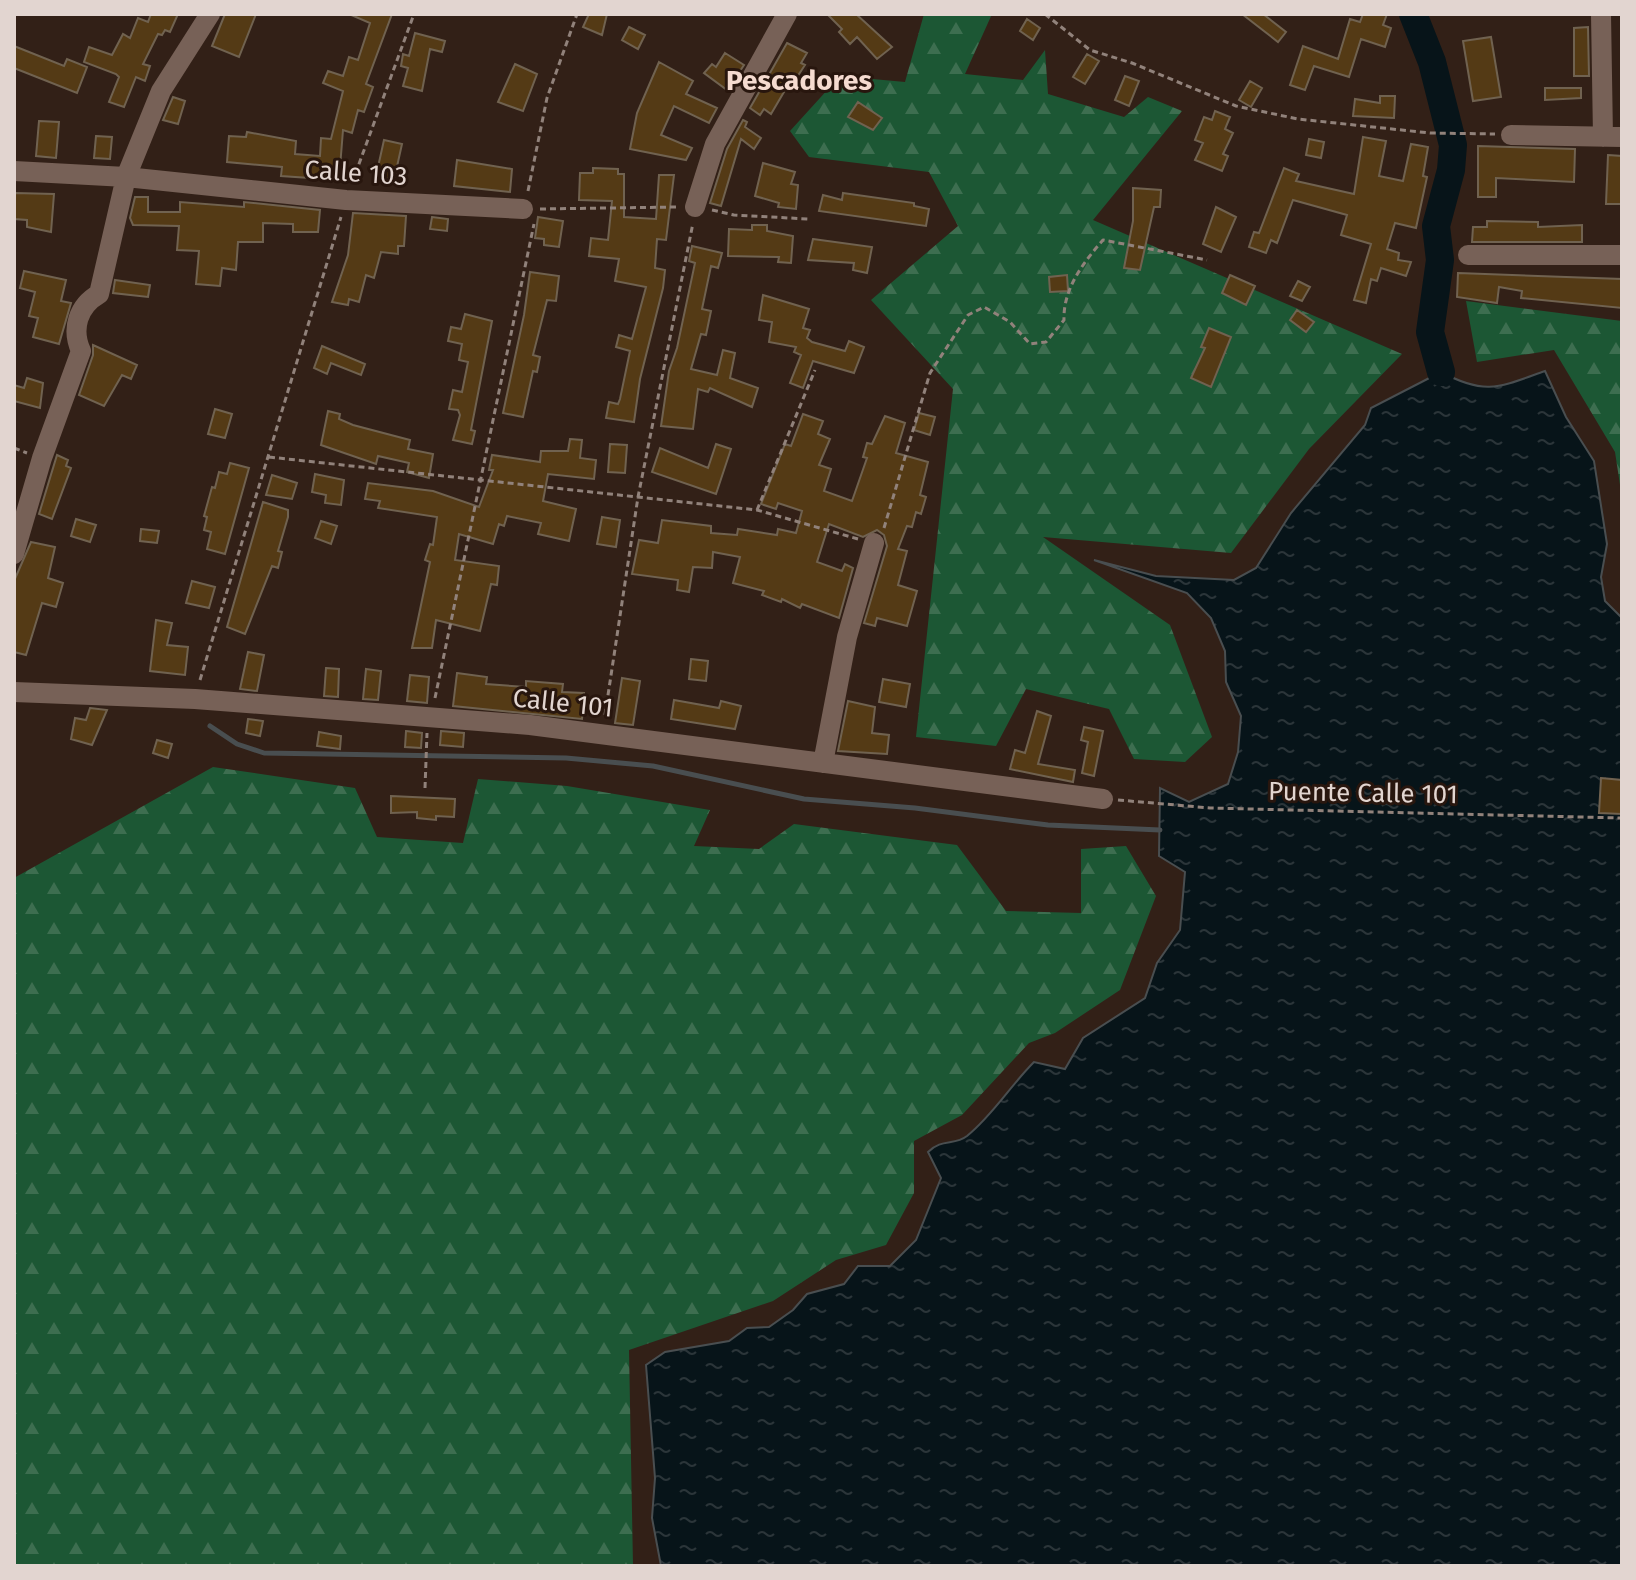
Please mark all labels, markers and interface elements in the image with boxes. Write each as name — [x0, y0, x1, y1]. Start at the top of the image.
district label: Pescadores — [726, 64, 872, 97]
street label: Calle 103 — [304, 154, 408, 192]
street label: Calle 101 — [511, 682, 615, 724]
street label: Puente Calle 101 — [1268, 776, 1458, 810]

